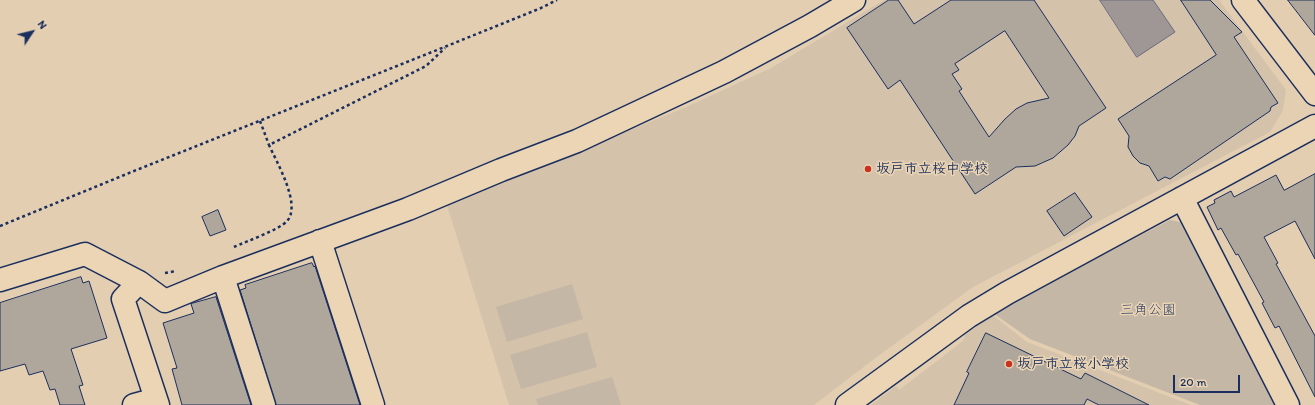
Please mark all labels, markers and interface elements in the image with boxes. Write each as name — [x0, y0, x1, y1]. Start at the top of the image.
north arrow — [12, 12, 52, 52]
text: N — [35, 18, 50, 32]
place label: 坂戸市立桜中学校 — [876, 161, 988, 177]
marker: 坂戸市立桜中学校 — [863, 164, 873, 174]
park label: 三角公園 — [1120, 302, 1176, 318]
place label: 坂戸市立桜小学校 — [1017, 356, 1129, 372]
marker: 坂戸市立桜小学校 — [1004, 359, 1014, 369]
scale bar — [1175, 367, 1242, 393]
text: 20 m — [1180, 375, 1207, 389]

